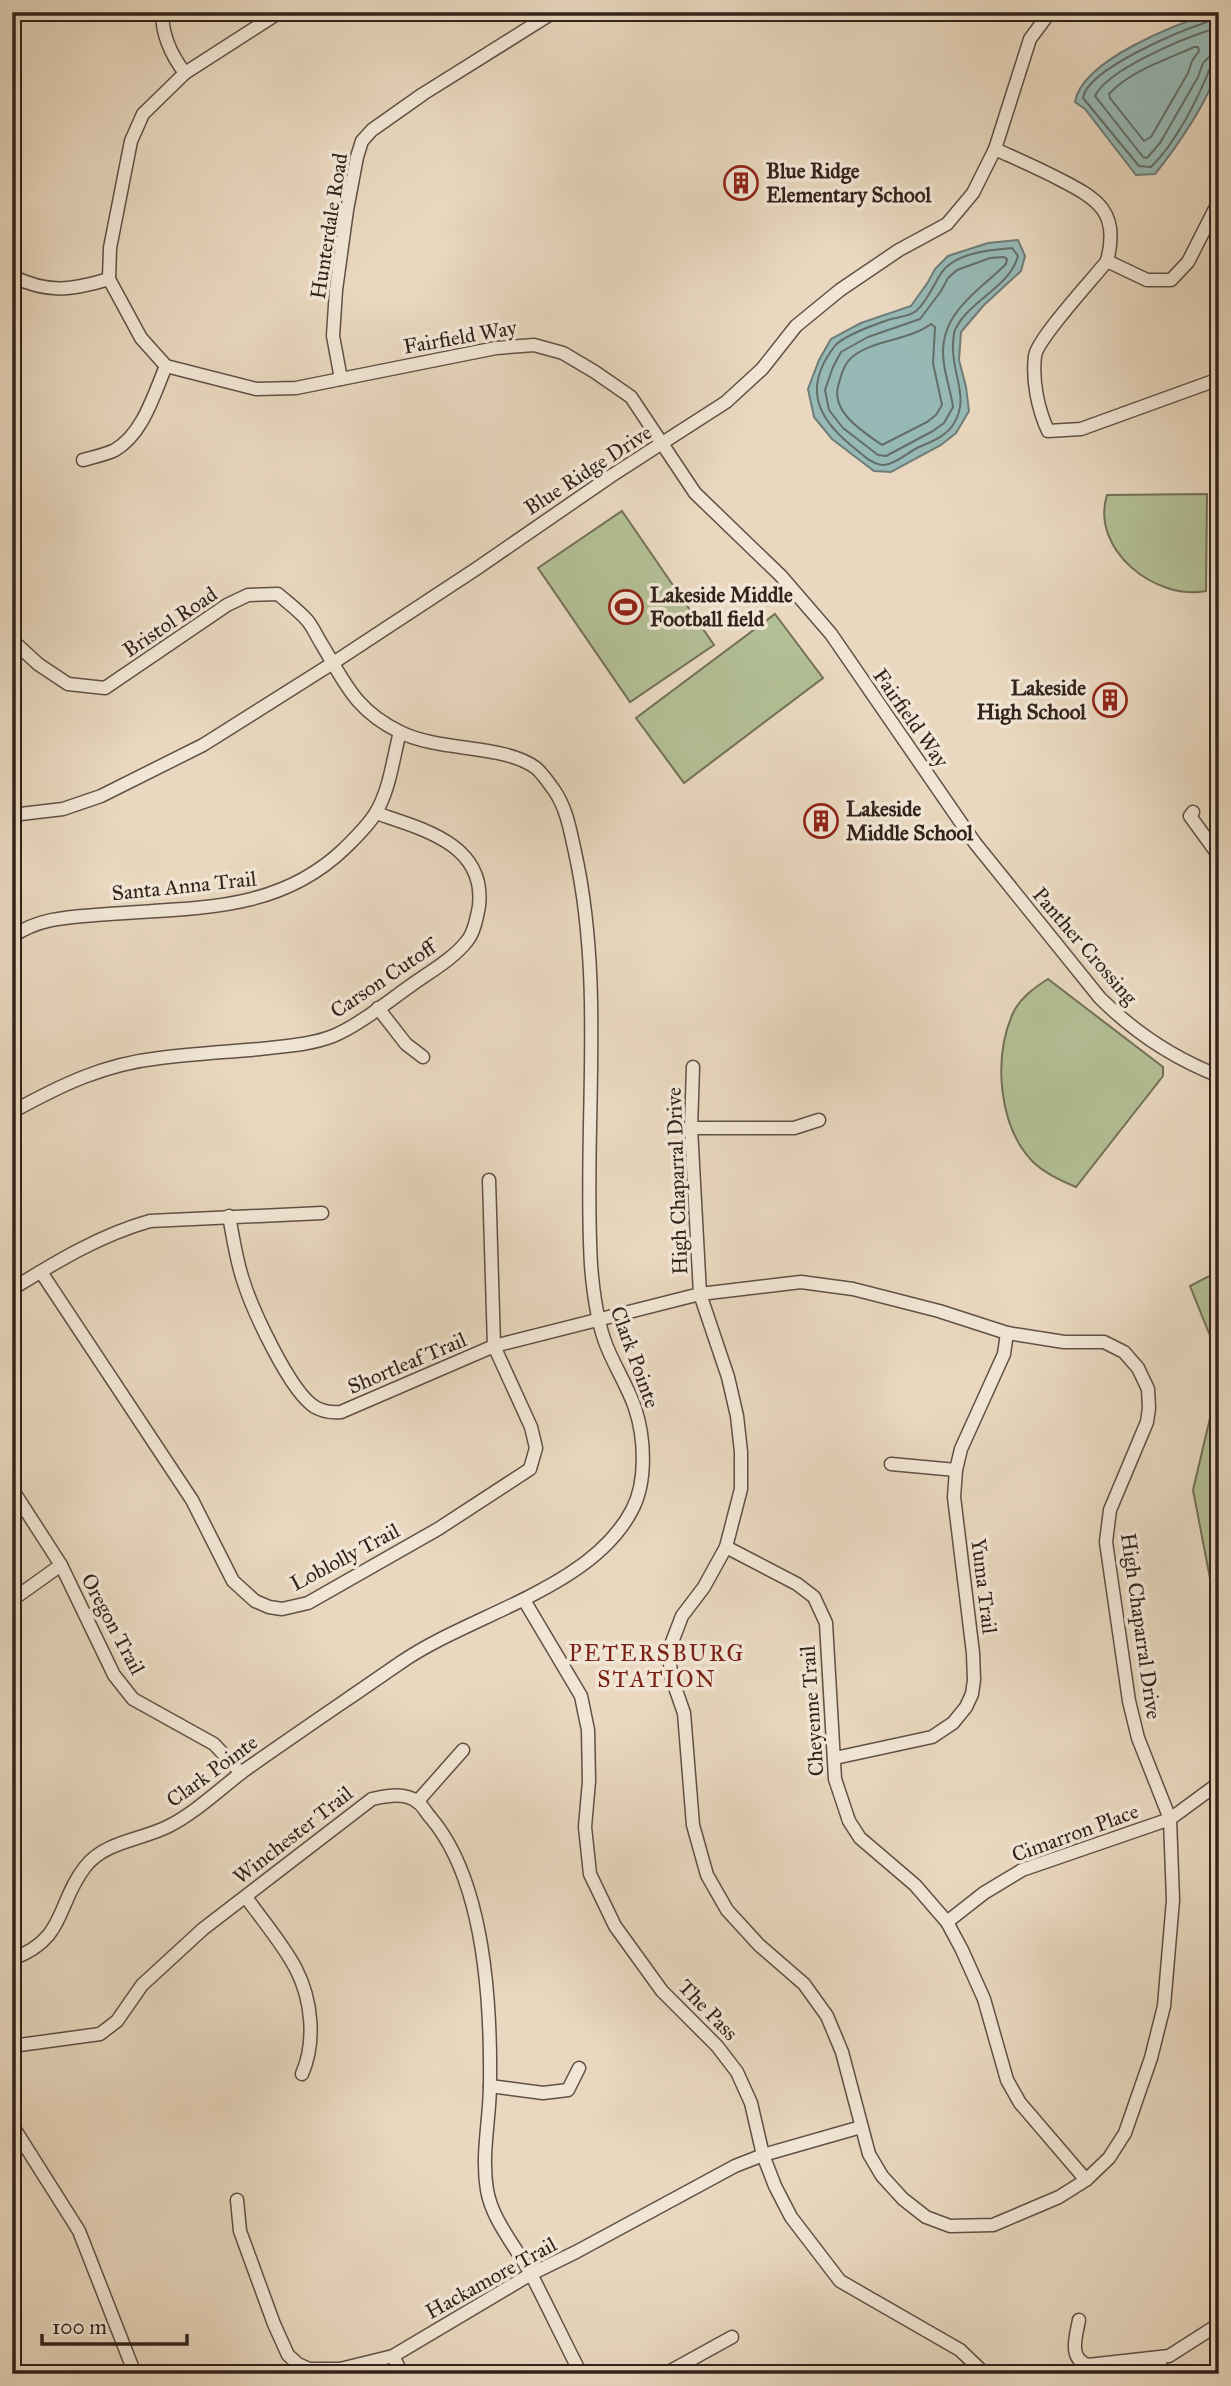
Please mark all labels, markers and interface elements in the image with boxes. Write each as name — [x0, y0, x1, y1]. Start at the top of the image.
street label: Hunterdale Road — [305, 151, 353, 301]
place label: Blue Ridge Elementary School — [766, 158, 932, 208]
building icon: Blue Ridge Elementary School — [722, 164, 760, 202]
street label: Fairfield Way — [401, 314, 520, 360]
street label: Blue Ridge Drive — [519, 419, 657, 521]
street label: Bristol Road — [118, 581, 222, 663]
place label: Lakeside Middle Football field — [650, 582, 793, 632]
sports icon: Lakeside Middle Football field — [607, 588, 645, 626]
street label: Fairfield Way — [867, 664, 955, 773]
place label: Lakeside High School — [976, 675, 1087, 725]
building icon: Lakeside High School — [1091, 681, 1129, 719]
place label: Lakeside Middle School — [846, 796, 974, 846]
building icon: Lakeside Middle School — [802, 802, 840, 840]
street label: Santa Anna Trail — [110, 865, 258, 907]
street label: Panther Crossing — [1027, 882, 1143, 1010]
street label: Carson Cutoff — [325, 932, 444, 1024]
street label: High Chaparral Drive — [661, 1087, 693, 1275]
street label: Clark Pointe — [605, 1303, 665, 1412]
street label: Shortleaf Trail — [344, 1326, 471, 1400]
street label: Loblolly Trail — [286, 1517, 404, 1597]
street label: High Chaparral Drive — [1115, 1531, 1167, 1721]
street label: Yuma Trail — [965, 1537, 1003, 1636]
street label: Oregon Trail — [75, 1569, 151, 1679]
district label: PETERSBURG STATION — [569, 1639, 745, 1693]
street label: Cheyenne Trail — [794, 1644, 830, 1777]
street label: Clark Pointe — [161, 1729, 263, 1813]
street label: Winchester Trail — [228, 1780, 358, 1890]
street label: Cimarron Place — [1008, 1798, 1142, 1868]
street label: The Pass — [673, 1974, 743, 2046]
street label: Hackamore Trail — [421, 2231, 561, 2325]
scale bar — [42, 2302, 187, 2346]
text: 100 m — [52, 2314, 107, 2340]

